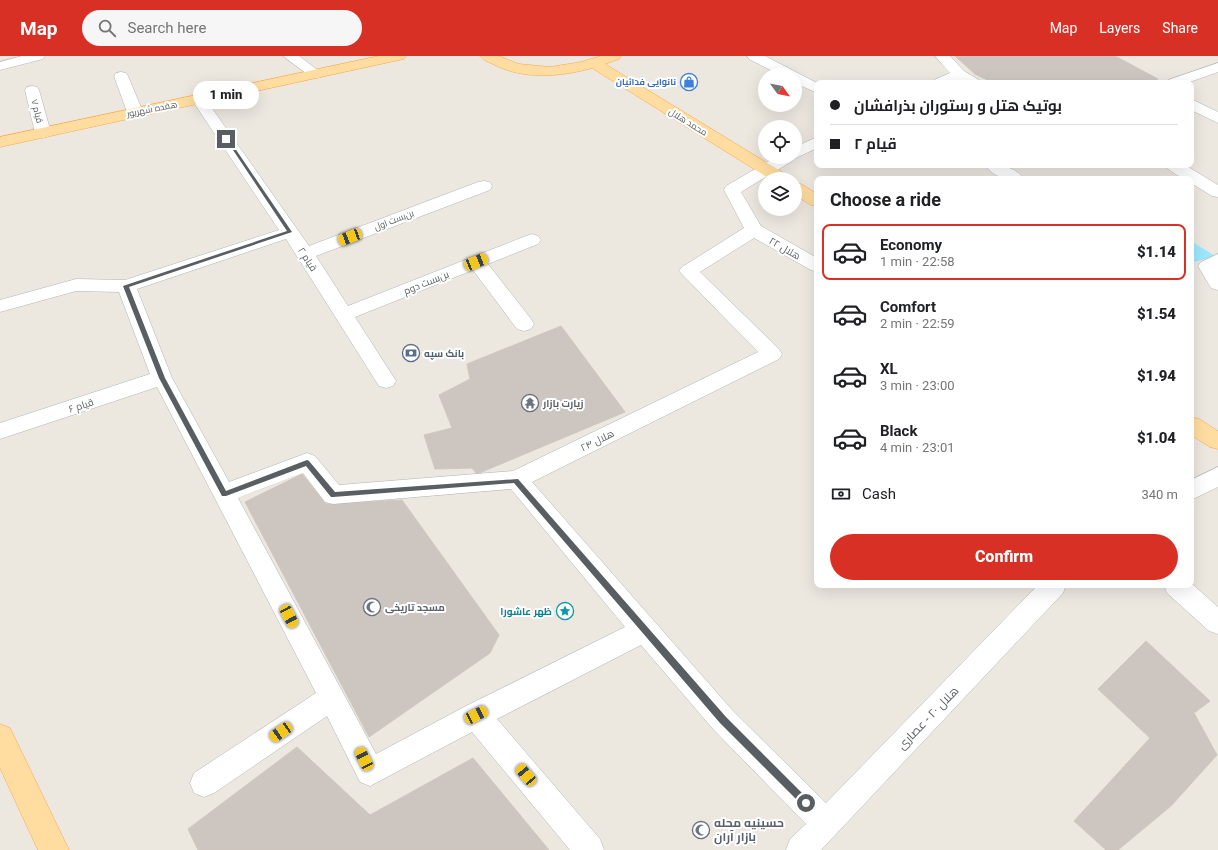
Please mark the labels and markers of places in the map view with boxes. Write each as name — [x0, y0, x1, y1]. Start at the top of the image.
shop icon: نانوایی فدائیان — [679, 72, 699, 92]
place label: نانوایی فدائیان — [616, 77, 676, 88]
bank icon: بانک سپه — [401, 343, 421, 363]
place label: بانک سپه — [424, 348, 464, 360]
temple icon: زیارت بازار — [520, 393, 540, 413]
place label: زیارت بازار — [542, 398, 583, 410]
mosque icon: مسجد تاریخی — [362, 597, 382, 617]
place icon: ظهر عاشورا — [555, 601, 575, 621]
place label: مسجد تاریخی — [385, 602, 445, 614]
place label: ظهر عاشورا — [500, 606, 552, 618]
place label: حسینیه محله بازار آران — [714, 816, 784, 845]
mosque icon: حسینیه محله بازار آران — [691, 820, 711, 840]

